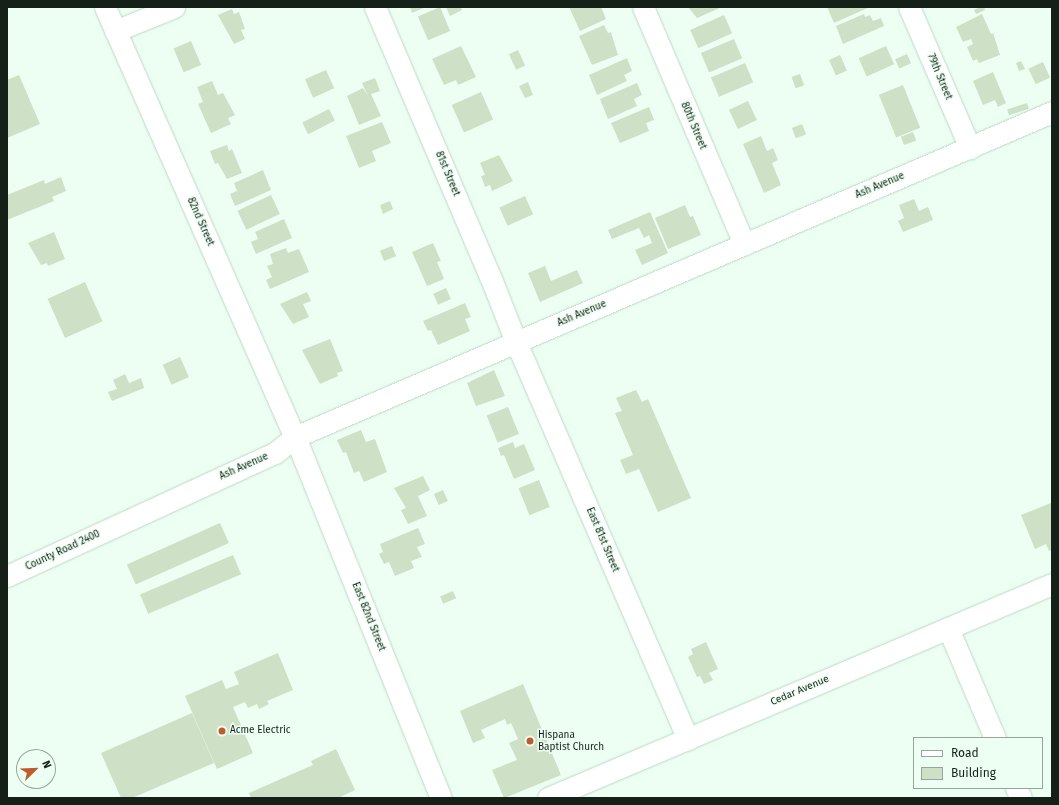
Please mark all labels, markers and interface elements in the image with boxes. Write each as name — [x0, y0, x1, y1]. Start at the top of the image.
street label: 79th Street — [924, 52, 954, 102]
street label: 80th Street — [678, 100, 708, 152]
street label: 81st Street — [432, 150, 462, 198]
street label: Ash Avenue — [854, 170, 906, 202]
street label: 82nd Street — [184, 196, 216, 248]
street label: Ash Avenue — [556, 298, 608, 330]
street label: Ash Avenue — [218, 451, 270, 483]
street label: East 81st Street — [583, 506, 621, 574]
street label: County Road 2400 — [24, 528, 102, 574]
street label: East 82nd Street — [349, 581, 387, 653]
street label: Cedar Avenue — [769, 673, 831, 709]
place label: Acme Electric — [230, 725, 291, 737]
marker: Acme Electric — [217, 726, 227, 736]
place label: Hispana Baptist Church — [538, 729, 604, 752]
marker: Hispana Baptist Church — [525, 736, 535, 746]
legend — [913, 737, 1043, 789]
text: Road — [951, 746, 979, 760]
north arrow — [16, 749, 56, 789]
text: N — [39, 759, 54, 770]
text: Building — [951, 766, 996, 780]

